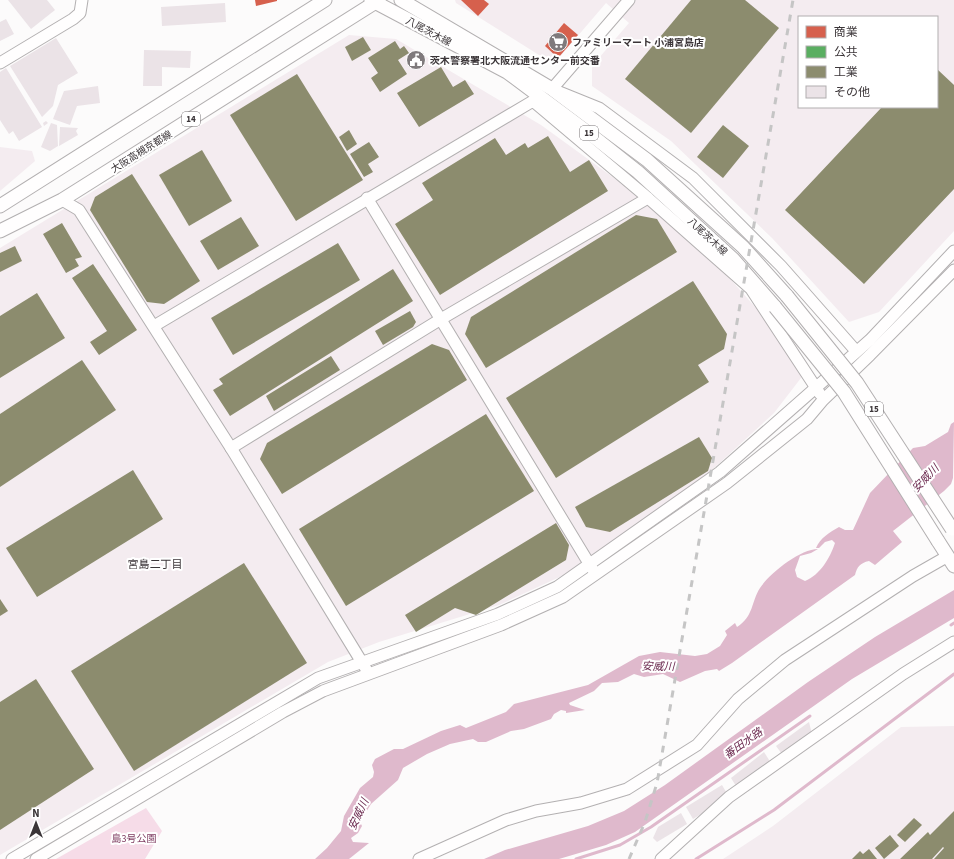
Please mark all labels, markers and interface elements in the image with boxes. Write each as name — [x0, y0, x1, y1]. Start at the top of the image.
street label: 八尾茨木線 — [403, 14, 454, 50]
legend — [798, 16, 938, 108]
text: 商業 — [834, 24, 858, 41]
supermarket icon: ファミリーマート 小浦宮島店 — [547, 31, 569, 53]
place label: ファミリーマート 小浦宮島店 — [572, 36, 704, 50]
text: 公共 — [834, 44, 858, 61]
public building icon: 茨木警察署北大阪流通センター前交番 — [405, 49, 427, 71]
place label: 茨木警察署北大阪流通センター前交番 — [430, 54, 600, 68]
text: 工業 — [834, 64, 858, 81]
text: その他 — [834, 84, 870, 101]
road number: 14 — [182, 112, 200, 126]
road number: 15 — [580, 126, 598, 140]
street label: 大阪高槻京都線 — [108, 127, 175, 176]
street label: 八尾茨木線 — [684, 215, 730, 259]
road number: 15 — [865, 402, 883, 416]
water label: 安威川 — [909, 461, 943, 495]
district label: 宮島二丁目 — [128, 557, 183, 572]
water label: 安威川 — [641, 659, 676, 674]
water label: 番田水路 — [721, 724, 766, 762]
water label: 安威川 — [345, 795, 373, 832]
north arrow — [16, 803, 56, 843]
text: N — [32, 806, 40, 821]
park label: 島3号公園 — [112, 832, 156, 846]

